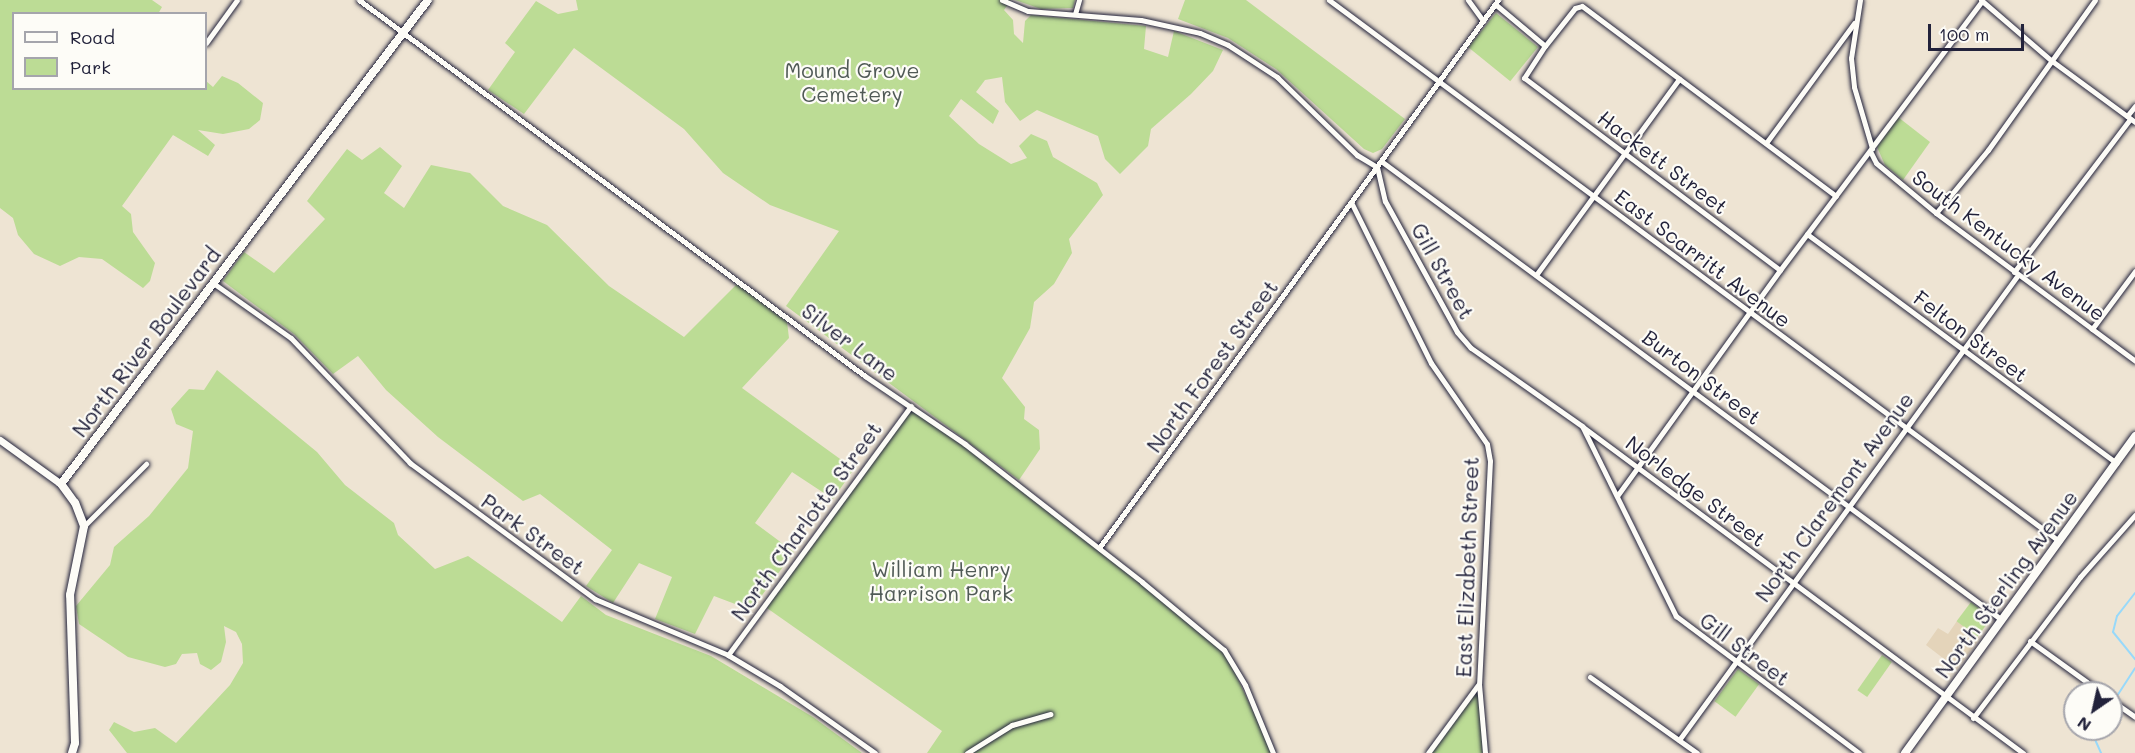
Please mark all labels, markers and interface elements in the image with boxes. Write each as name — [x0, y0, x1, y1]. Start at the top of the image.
legend — [12, 12, 207, 90]
scale bar — [1931, 12, 2027, 50]
text: 100 m — [1939, 22, 1989, 46]
text: Road — [70, 25, 115, 49]
text: Park — [70, 55, 111, 79]
park label: Mound Grove Cemetery — [784, 57, 920, 107]
street label: Hackett Street — [1593, 105, 1733, 219]
street label: South Kentucky Avenue — [1907, 164, 2111, 326]
street label: East Scarritt Avenue — [1610, 184, 1796, 332]
street label: Gill Street — [1406, 218, 1480, 324]
street label: North River Boulevard — [66, 242, 226, 442]
street label: North Forest Street — [1141, 275, 1283, 457]
street label: Felton Street — [1909, 285, 2033, 387]
street label: Silver Lane — [797, 298, 903, 386]
street label: Burton Street — [1638, 324, 1766, 430]
street label: North Claremont Avenue — [1750, 387, 1918, 607]
street label: North Charlotte Street — [725, 417, 887, 625]
street label: Norledge Street — [1621, 430, 1771, 552]
street label: East Elizabeth Street — [1451, 456, 1483, 678]
street label: North Sterling Avenue — [1929, 485, 2083, 683]
street label: Park Street — [477, 488, 589, 580]
park label: William Henry Harrison Park — [869, 556, 1013, 606]
street label: Gill Street — [1695, 607, 1795, 691]
north arrow — [2063, 681, 2123, 741]
text: N — [2073, 713, 2095, 737]

